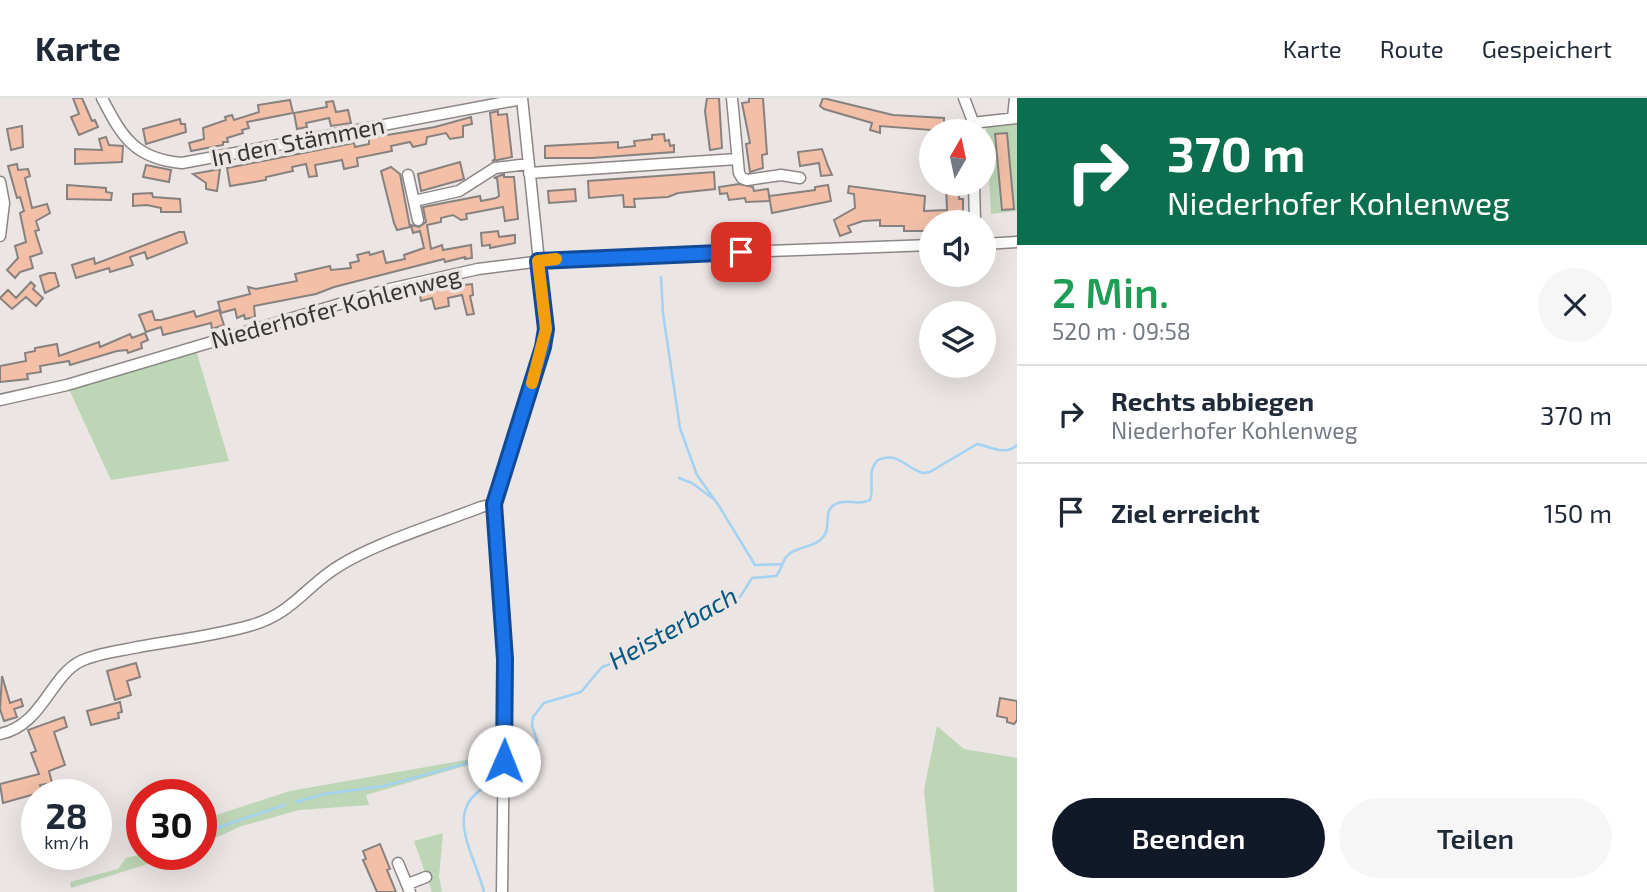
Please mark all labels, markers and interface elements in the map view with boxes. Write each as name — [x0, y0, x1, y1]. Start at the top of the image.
text: Karte — [35, 28, 121, 68]
text: Karte — [1283, 34, 1342, 63]
text: Route — [1380, 34, 1444, 63]
text: Gespeichert — [1482, 34, 1612, 63]
street label: In den Stämmen — [209, 109, 387, 172]
north arrow — [919, 119, 996, 196]
map controls — [919, 119, 996, 378]
text: 370 m — [1167, 123, 1305, 182]
icon: right — [1052, 126, 1143, 217]
text: Niederhofer Kohlenweg — [1167, 183, 1510, 221]
button: sound — [919, 210, 996, 287]
pin — [711, 222, 771, 282]
icon: arrive — [722, 233, 760, 271]
street label: Niederhofer Kohlenweg — [208, 259, 464, 354]
text: 2 Min. — [1052, 266, 1169, 316]
button: close — [1538, 268, 1612, 342]
button: layers — [919, 301, 996, 378]
text: 520 m · 09:58 — [1052, 317, 1191, 345]
text: Rechts abbiegen — [1111, 385, 1314, 416]
icon: right — [1052, 395, 1090, 433]
text: 370 m — [1540, 399, 1612, 430]
text: Niederhofer Kohlenweg — [1111, 416, 1358, 444]
icon: arrive — [1052, 493, 1090, 531]
text: Ziel erreicht — [1111, 497, 1260, 528]
text: 150 m — [1543, 497, 1612, 528]
water label: Heisterbach — [603, 579, 742, 675]
position arrow — [467, 724, 541, 798]
speed limit sign: 30 — [126, 779, 217, 870]
text: 28 — [45, 794, 88, 836]
button: Beenden — [1052, 798, 1325, 878]
button: Teilen — [1339, 798, 1612, 878]
text: km/h — [44, 831, 89, 853]

